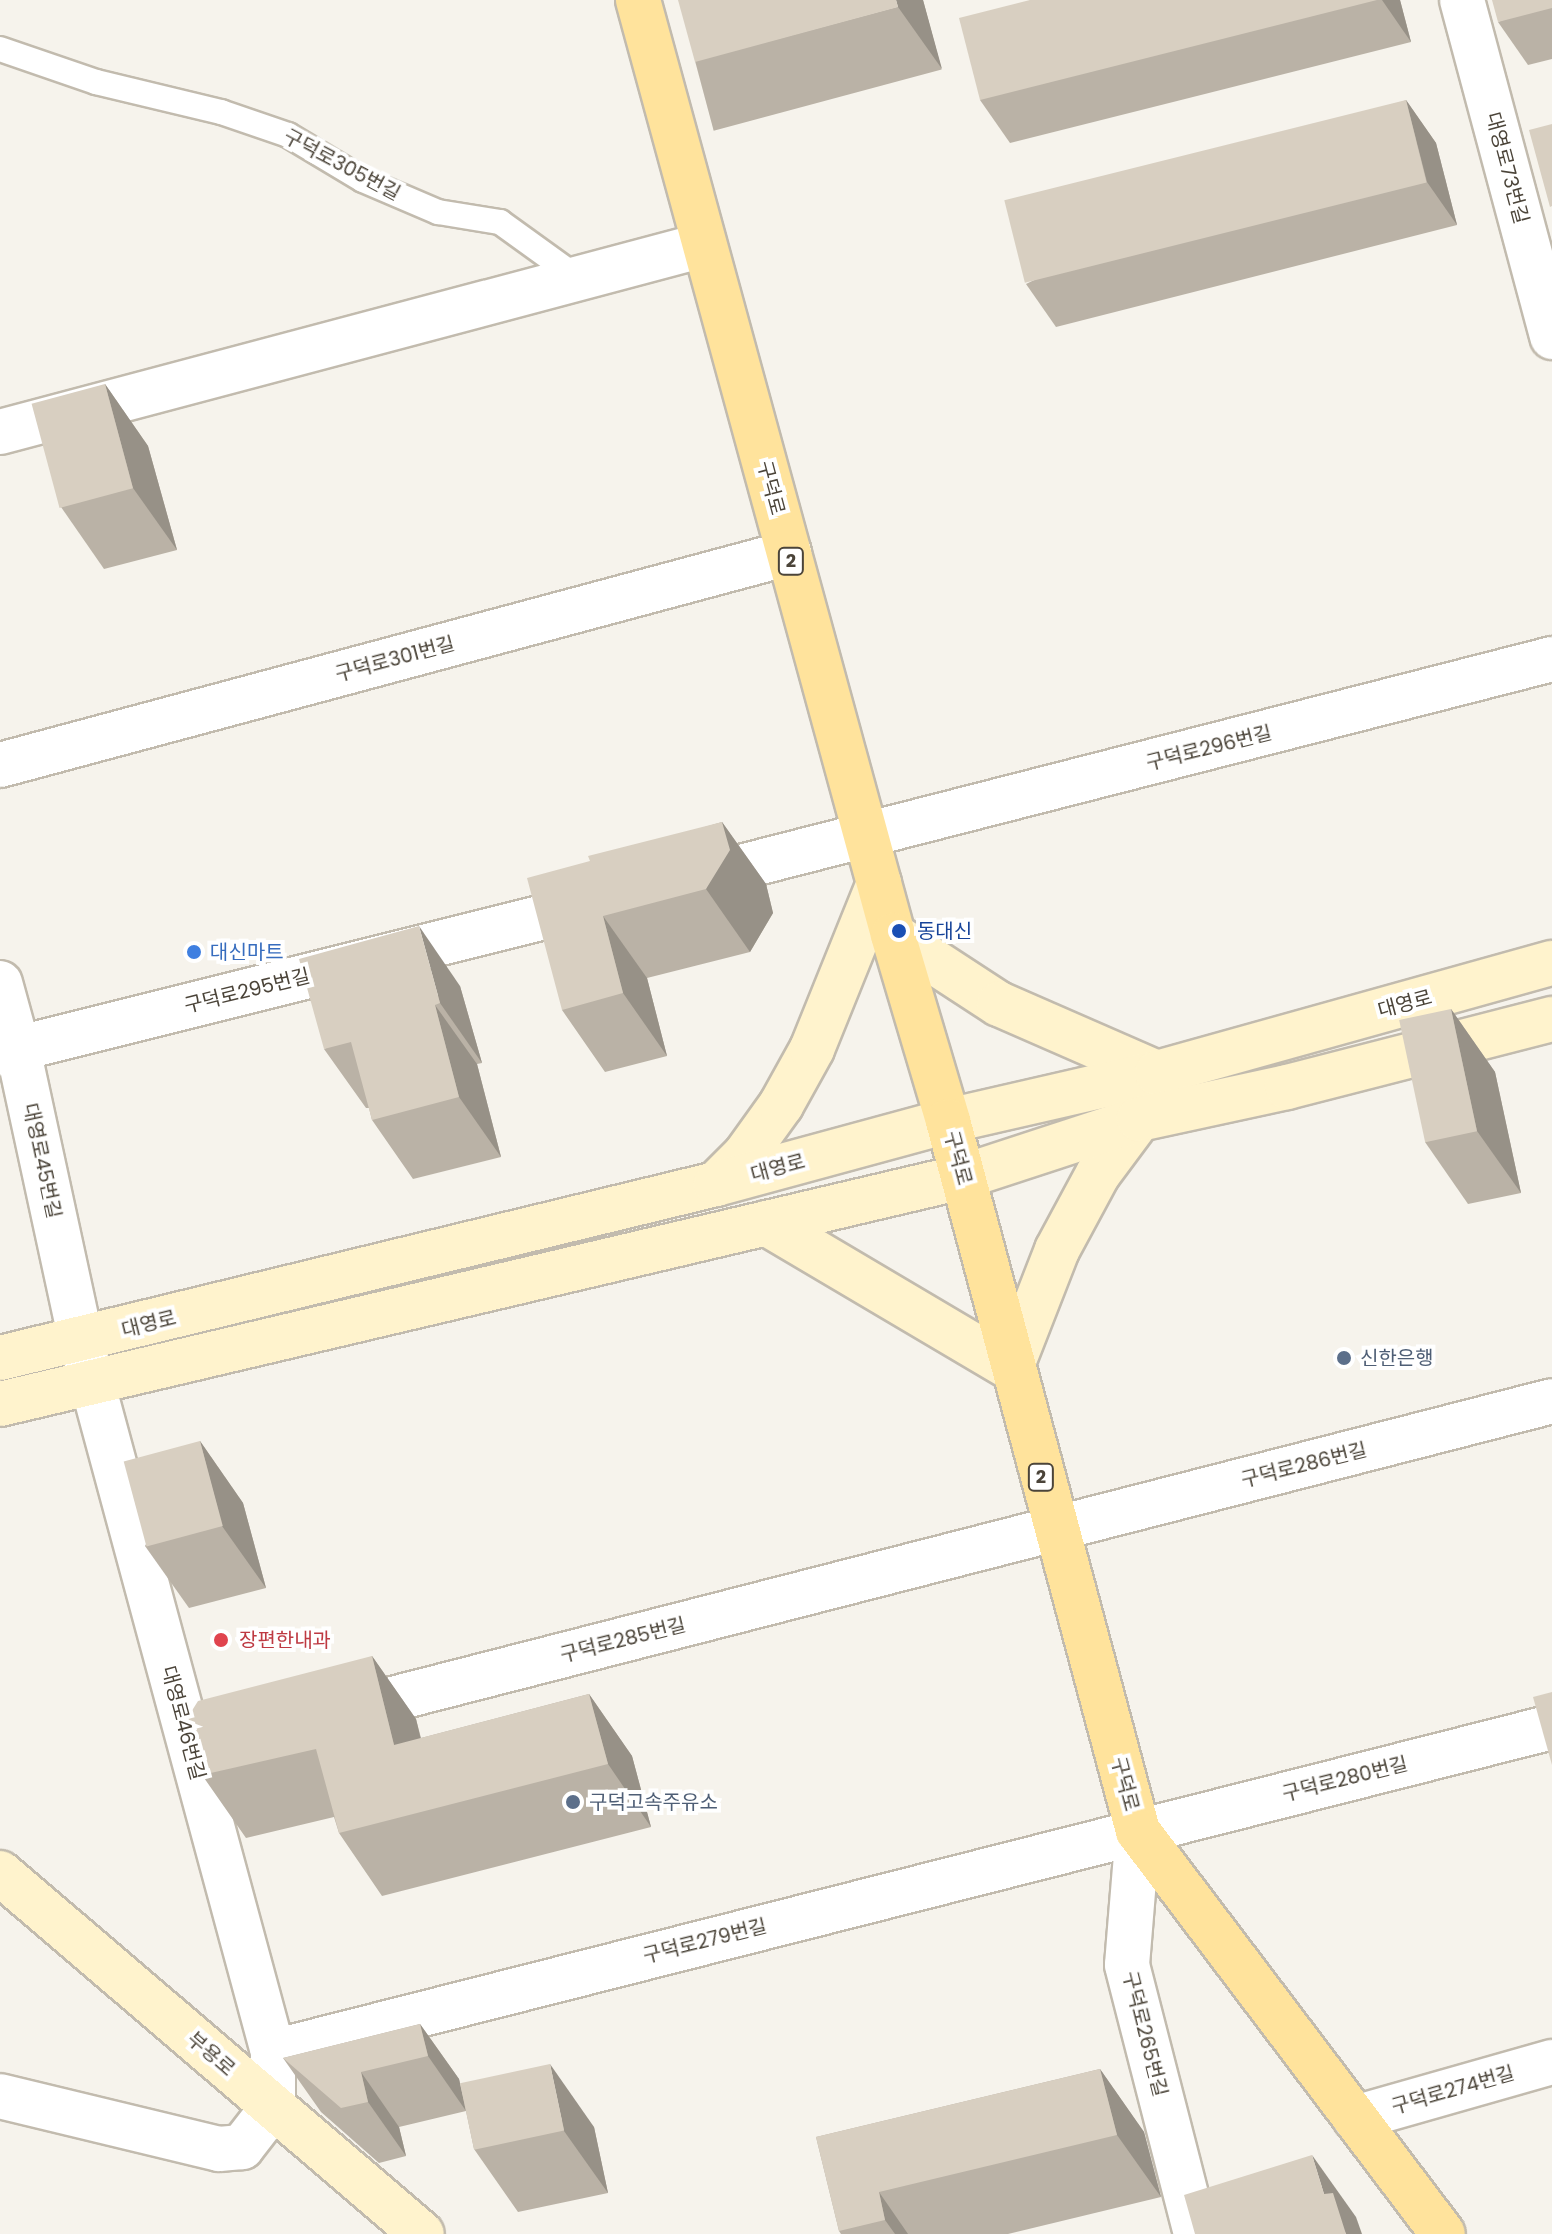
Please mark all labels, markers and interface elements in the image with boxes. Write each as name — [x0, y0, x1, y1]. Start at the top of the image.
street label: 대영로73번길 — [1481, 109, 1533, 227]
street label: 구덕로305번길 — [279, 124, 405, 206]
street label: 구덕로 — [752, 458, 790, 518]
road number: 2 — [777, 547, 805, 575]
street label: 구덕로301번길 — [333, 632, 457, 686]
street label: 구덕로296번길 — [1144, 721, 1274, 775]
place label: 동대신 — [917, 919, 972, 943]
marker: 동대신 — [888, 920, 910, 942]
place label: 대신마트 — [210, 940, 284, 964]
marker: 대신마트 — [185, 943, 203, 961]
street label: 구덕로295번길 — [182, 964, 312, 1018]
street label: 대영로 — [1375, 985, 1435, 1023]
street label: 대영로45번길 — [18, 1101, 66, 1221]
street label: 구덕로 — [939, 1128, 977, 1188]
street label: 대영로 — [748, 1149, 808, 1187]
street label: 대영로 — [119, 1306, 179, 1342]
place label: 신한은행 — [1360, 1346, 1434, 1370]
marker: 신한은행 — [1335, 1349, 1353, 1367]
street label: 구덕로286번길 — [1239, 1438, 1369, 1492]
road number: 2 — [1027, 1463, 1055, 1491]
street label: 구덕로285번길 — [558, 1613, 688, 1667]
place label: 장편한내과 — [239, 1628, 331, 1652]
marker: 장편한내과 — [210, 1629, 232, 1651]
street label: 대영로46번길 — [156, 1663, 210, 1783]
street label: 구덕로280번길 — [1280, 1752, 1410, 1806]
street label: 구덕로 — [1106, 1754, 1144, 1814]
place label: 구덕고속주유소 — [589, 1790, 718, 1814]
marker: 구덕고속주유소 — [564, 1793, 582, 1811]
street label: 구덕로279번길 — [640, 1914, 770, 1968]
street label: 구덕로265번길 — [1118, 1969, 1172, 2099]
street label: 부용로 — [182, 2027, 240, 2081]
street label: 구덕로274번길 — [1389, 2061, 1517, 2119]

